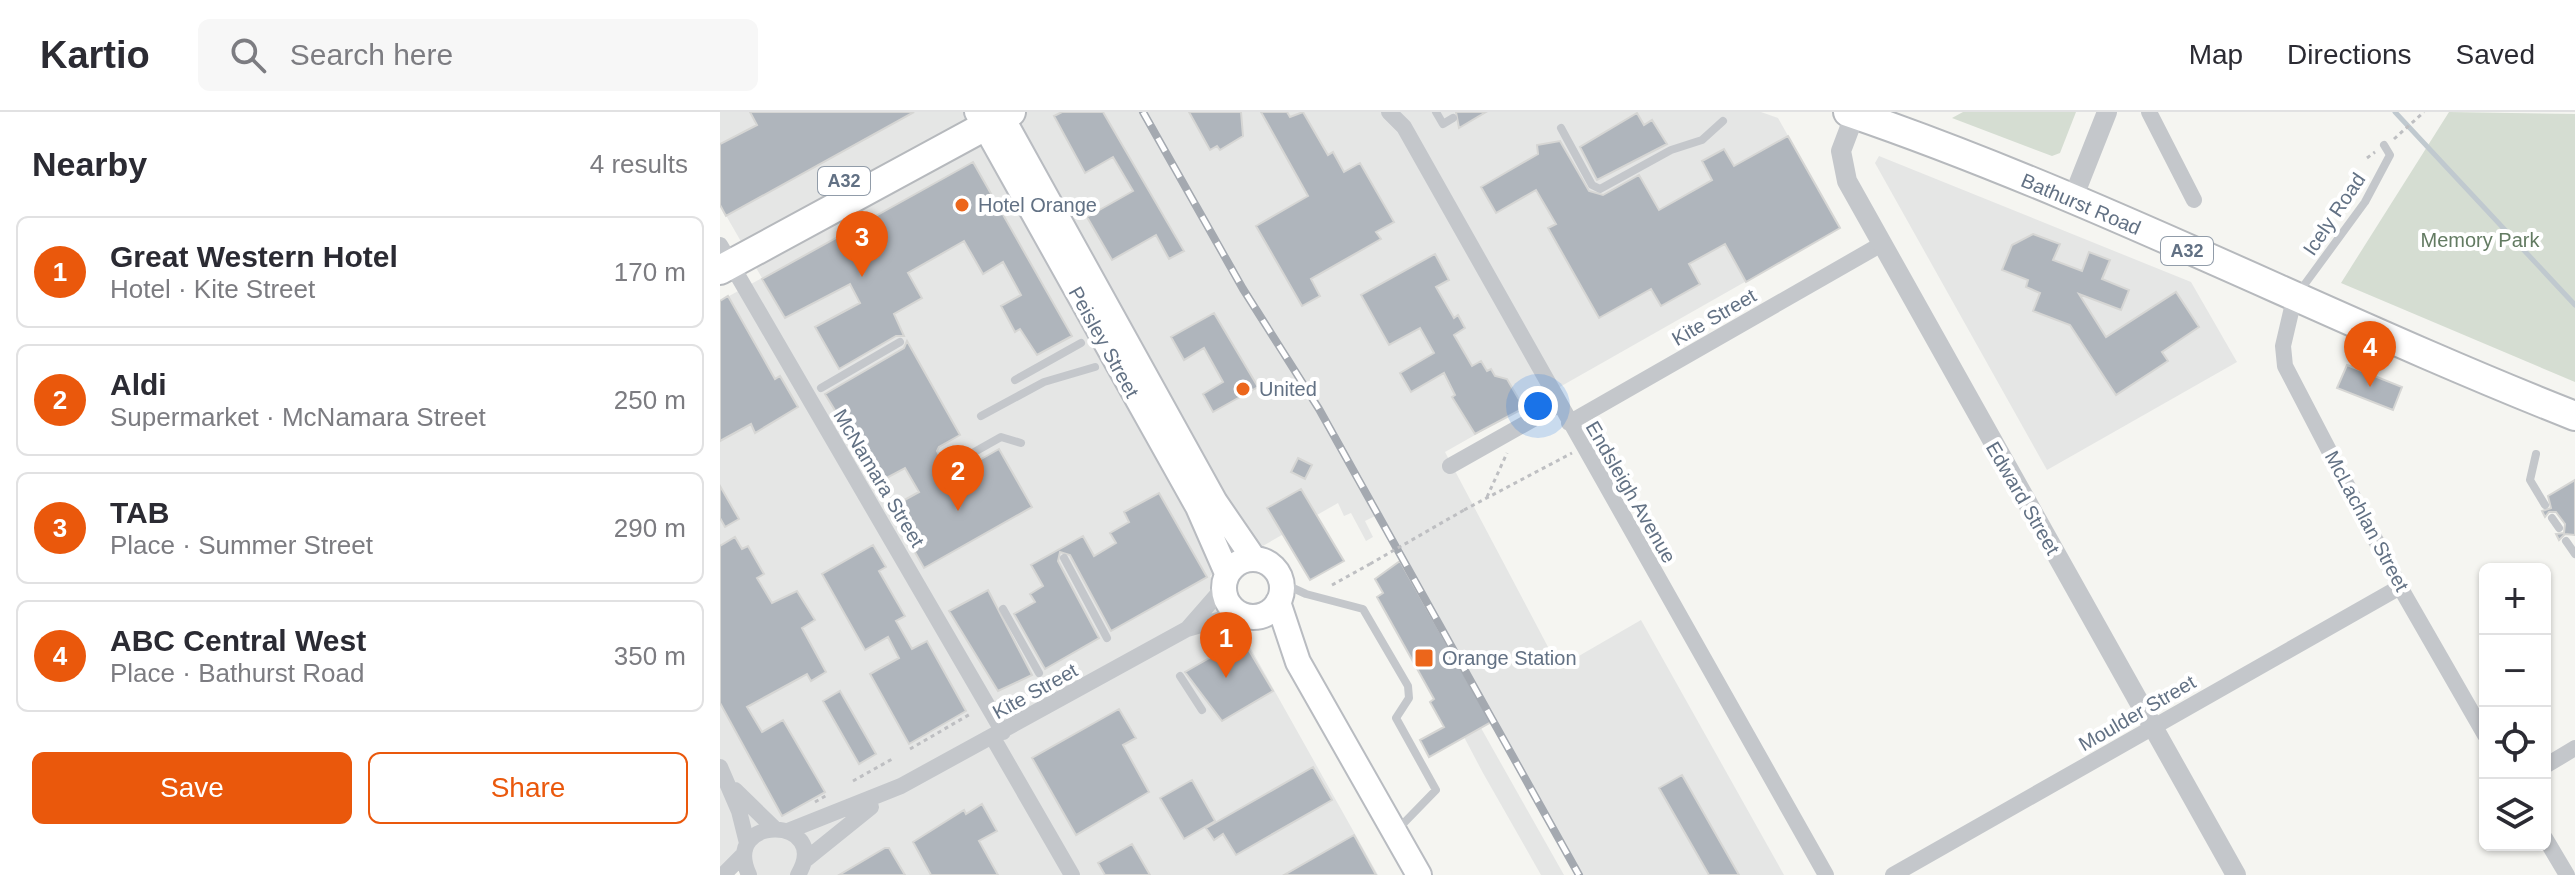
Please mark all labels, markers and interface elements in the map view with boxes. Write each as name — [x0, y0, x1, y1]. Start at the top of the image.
search box — [198, 19, 758, 91]
icon: search — [226, 33, 270, 77]
text: Kartio — [40, 34, 150, 76]
text: Search here — [290, 38, 453, 71]
text: Map — [2189, 39, 2243, 70]
text: Directions — [2287, 39, 2412, 70]
text: Saved — [2456, 39, 2535, 70]
text: Nearby — [32, 145, 147, 183]
text: 4 results — [590, 149, 688, 179]
road number: A32 — [818, 167, 870, 195]
street label: Bathurst Road — [2018, 169, 2144, 239]
street label: Icely Road — [2298, 169, 2370, 259]
place label: Hotel Orange — [978, 194, 1097, 216]
marker: Hotel Orange — [953, 196, 971, 214]
pin: 3 — [836, 211, 888, 277]
park label: Memory Park — [2421, 229, 2540, 251]
road number: A32 — [2161, 237, 2213, 265]
text: Great Western Hotel — [110, 240, 398, 273]
text: 1 — [53, 257, 67, 287]
text: 170 m — [614, 257, 686, 287]
text: Hotel · Kite Street — [110, 274, 315, 304]
street label: Peisley Street — [1064, 283, 1144, 402]
street label: Kite Street — [1668, 284, 1760, 350]
pin: 4 — [2344, 321, 2396, 387]
text: Aldi — [110, 368, 167, 401]
place label: United — [1259, 378, 1317, 400]
marker: United — [1234, 380, 1252, 398]
text: 2 — [53, 385, 67, 415]
text: 250 m — [614, 385, 686, 415]
your location — [1518, 386, 1558, 426]
text: Supermarket · McNamara Street — [110, 402, 486, 432]
street label: McNamara Street — [829, 405, 929, 551]
street label: Endsleigh Avenue — [1582, 417, 1680, 567]
street label: Edward Street — [1982, 438, 2064, 559]
pin: 2 — [932, 445, 984, 511]
street label: McLachlan Street — [2321, 447, 2413, 595]
text: TAB — [110, 496, 169, 529]
text: 3 — [53, 513, 67, 543]
text: 290 m — [614, 513, 686, 543]
text: Place · Summer Street — [110, 530, 373, 560]
map controls — [2479, 563, 2551, 851]
button: + — [2479, 563, 2551, 635]
pin: 1 — [1200, 612, 1252, 678]
text: ABC Central West — [110, 624, 366, 657]
button: − — [2479, 635, 2551, 707]
text: 4 — [53, 641, 67, 671]
text: 350 m — [614, 641, 686, 671]
marker: Orange Station — [1413, 647, 1435, 669]
place label: Orange Station — [1442, 647, 1577, 669]
text: Place · Bathurst Road — [110, 658, 364, 688]
street label: Kite Street — [989, 659, 1082, 723]
street label: Moulder Street — [2075, 670, 2200, 755]
button: locate — [2479, 707, 2551, 779]
button: Save — [32, 752, 352, 824]
button: Share — [368, 752, 688, 824]
button: layers — [2479, 779, 2551, 851]

